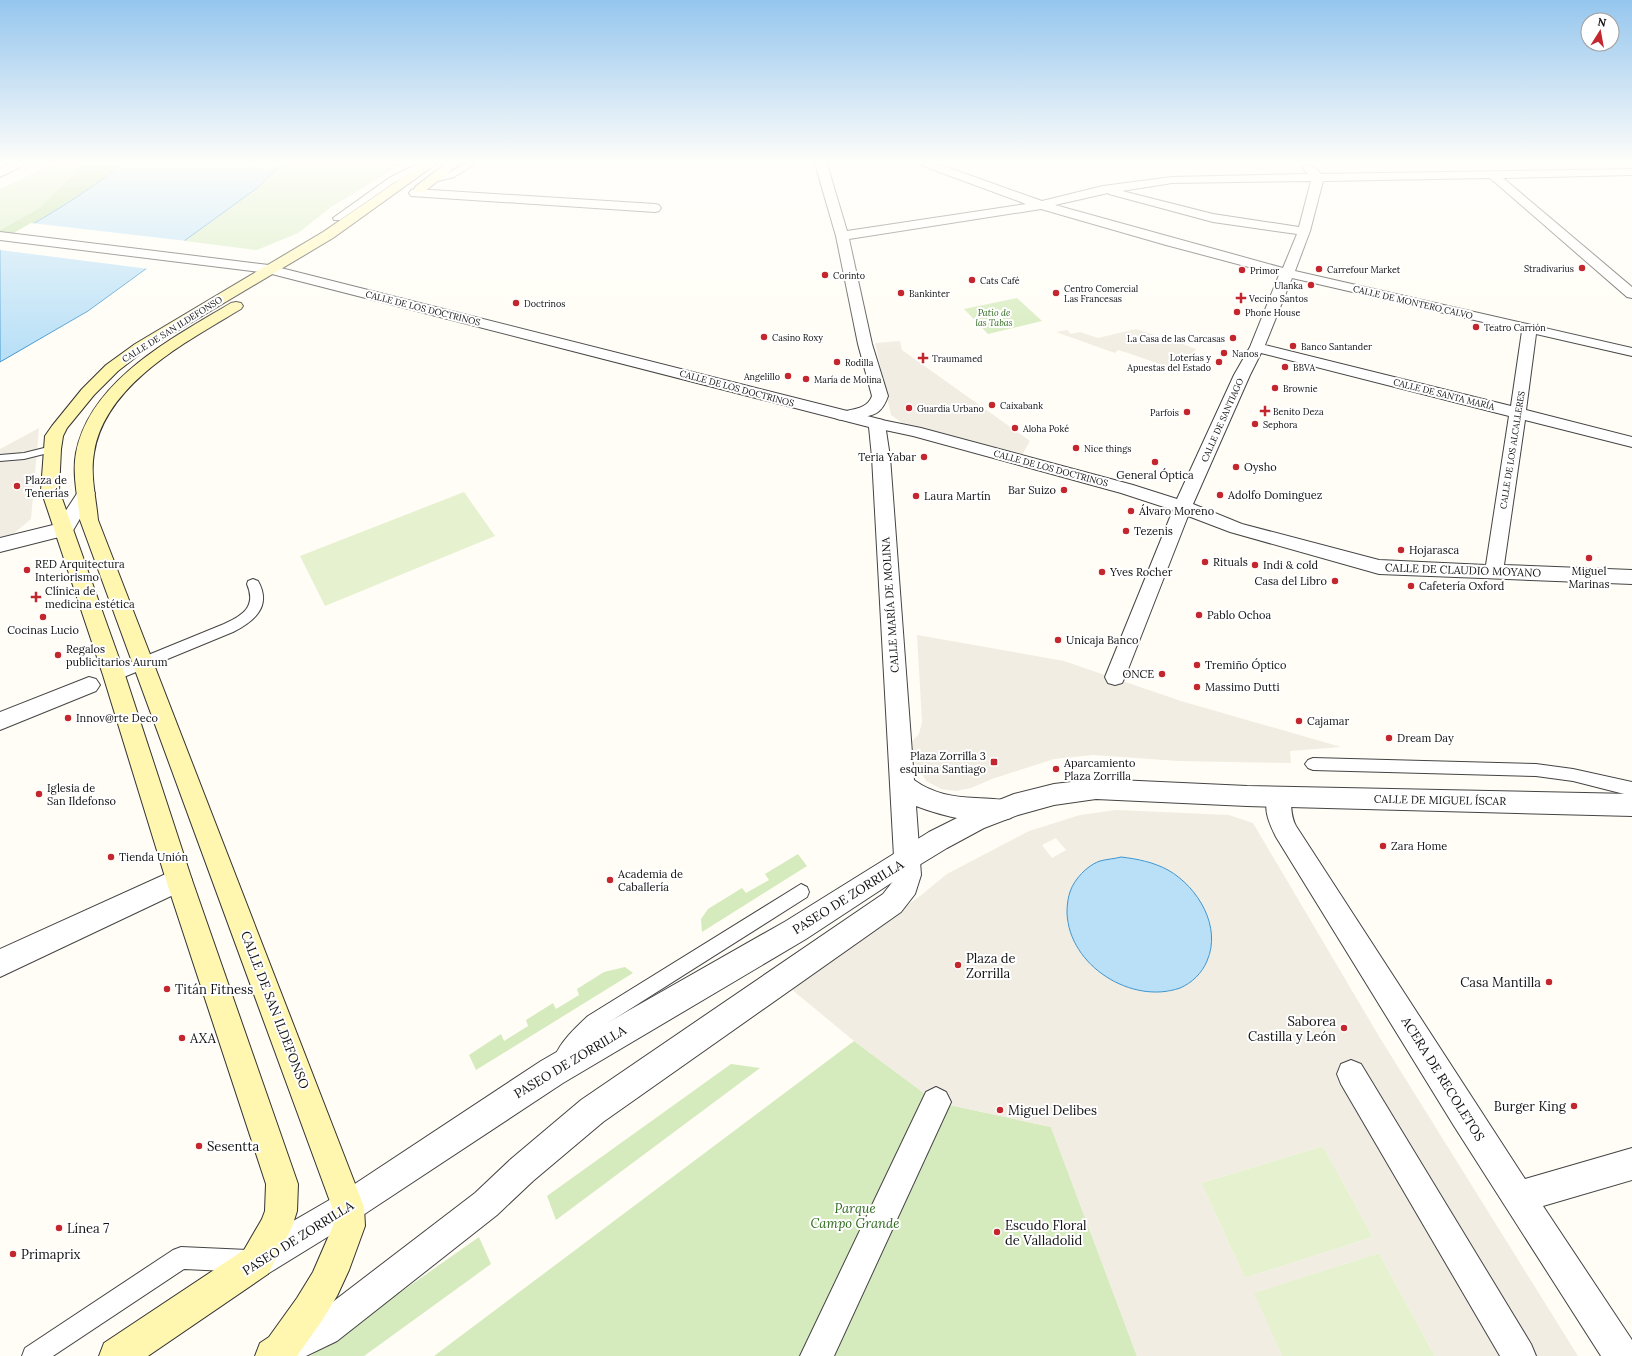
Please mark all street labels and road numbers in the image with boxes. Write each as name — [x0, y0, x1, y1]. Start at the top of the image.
street label: CALLE DE MONTERO CALVO — [1352, 283, 1474, 321]
street label: CALLE DE LOS DOCTRINOS — [364, 288, 482, 328]
street label: CALLE DE SAN ILDEFONSO — [120, 294, 224, 364]
street label: CALLE DE LOS DOCTRINOS — [679, 367, 795, 409]
street label: CALLE DE SANTIAGO — [1199, 376, 1245, 464]
street label: CALLE DE SANTA MARÍA — [1392, 376, 1496, 412]
street label: CALLE DE LOS ALCALLERES — [1497, 390, 1527, 510]
street label: CALLE DE LOS DOCTRINOS — [993, 447, 1109, 489]
street label: CALLE MARÍA DE MOLINA — [878, 536, 902, 673]
street label: CALLE DE CLAUDIO MOYANO — [1385, 560, 1542, 580]
street label: CALLE DE MIGUEL ÍSCAR — [1374, 792, 1506, 808]
street label: PASEO DE ZORRILLA — [789, 855, 907, 938]
street label: CALLE DE SAN ILDEFONSO — [237, 929, 313, 1091]
street label: ACERA DE RECOLETOS — [1397, 1013, 1488, 1144]
street label: PASEO DE ZORRILLA — [511, 1021, 630, 1102]
street label: PASEO DE ZORRILLA — [239, 1196, 357, 1279]

